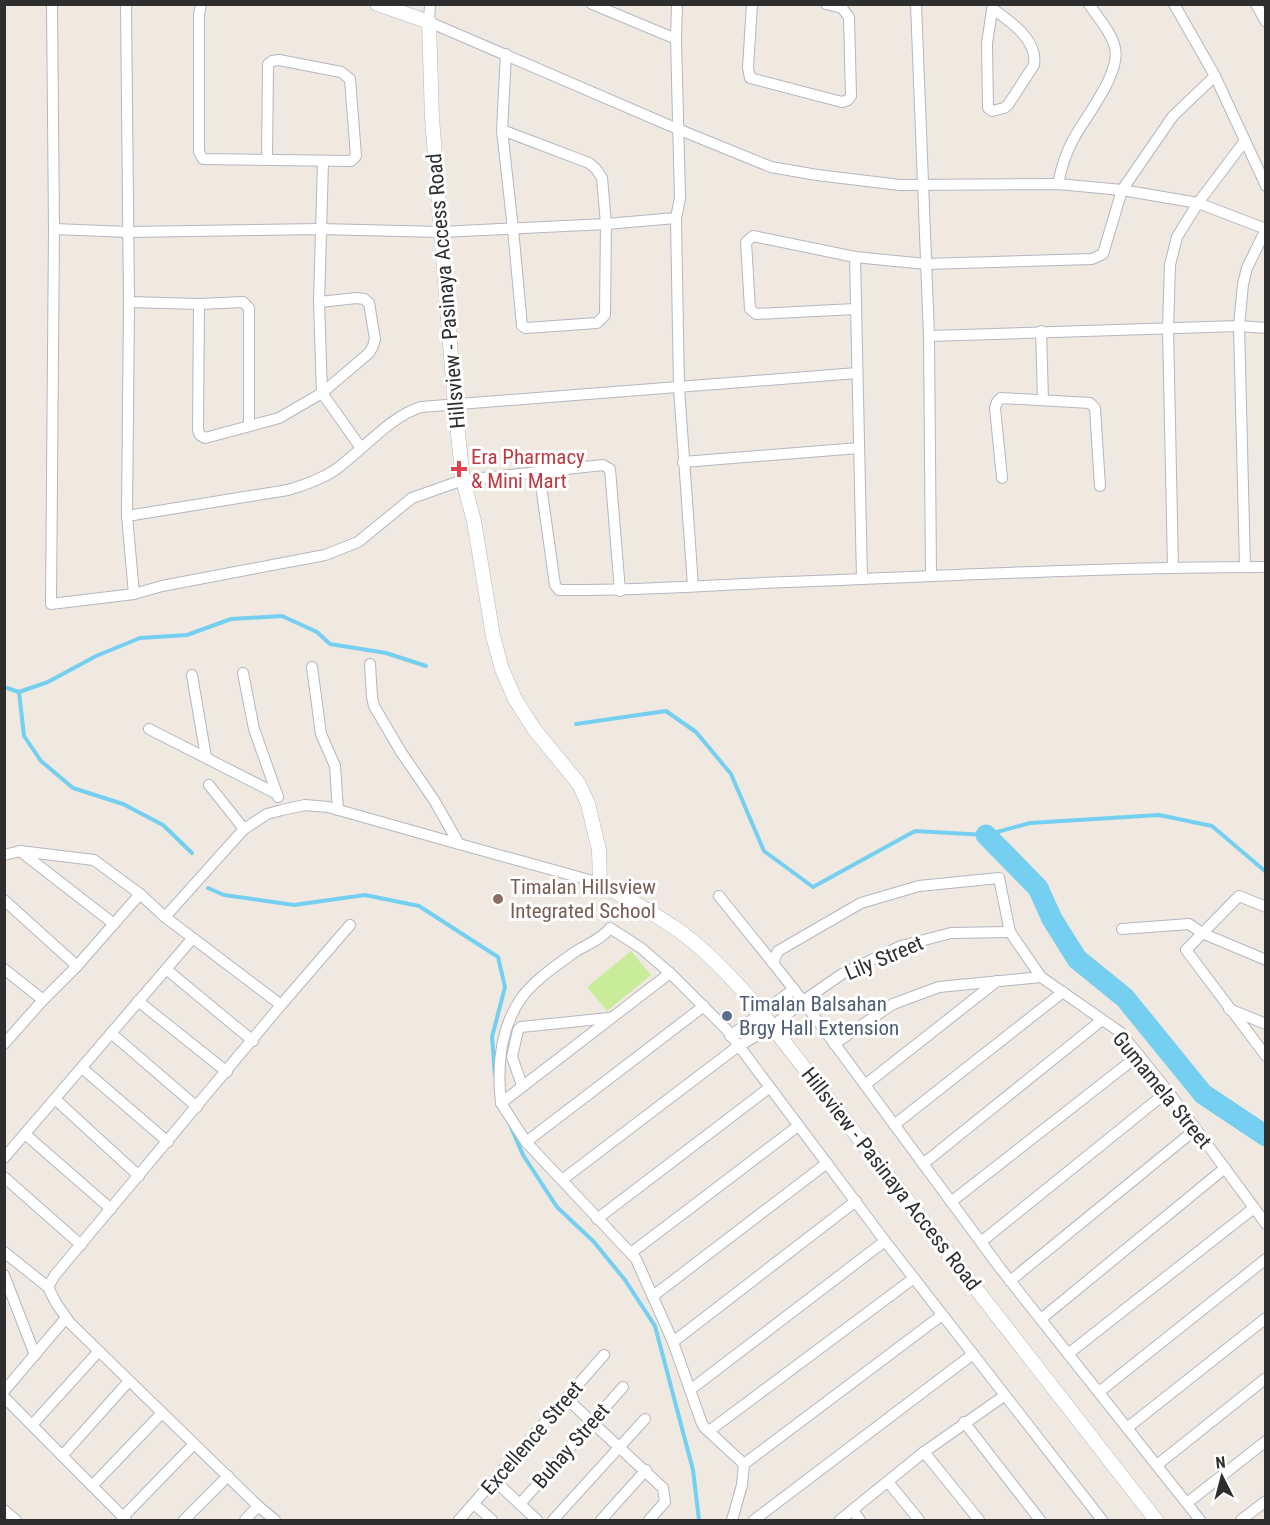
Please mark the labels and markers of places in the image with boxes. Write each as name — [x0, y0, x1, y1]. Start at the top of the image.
place label: Era Pharmacy & Mini Mart — [471, 445, 585, 493]
marker: Era Pharmacy & Mini Mart — [452, 462, 466, 476]
place label: Timalan Hillsview Integrated School — [510, 875, 656, 923]
marker: Timalan Hillsview Integrated School — [491, 892, 505, 906]
place label: Timalan Balsahan Brgy Hall Extension — [739, 992, 899, 1040]
marker: Timalan Balsahan Brgy Hall Extension — [720, 1009, 734, 1023]

